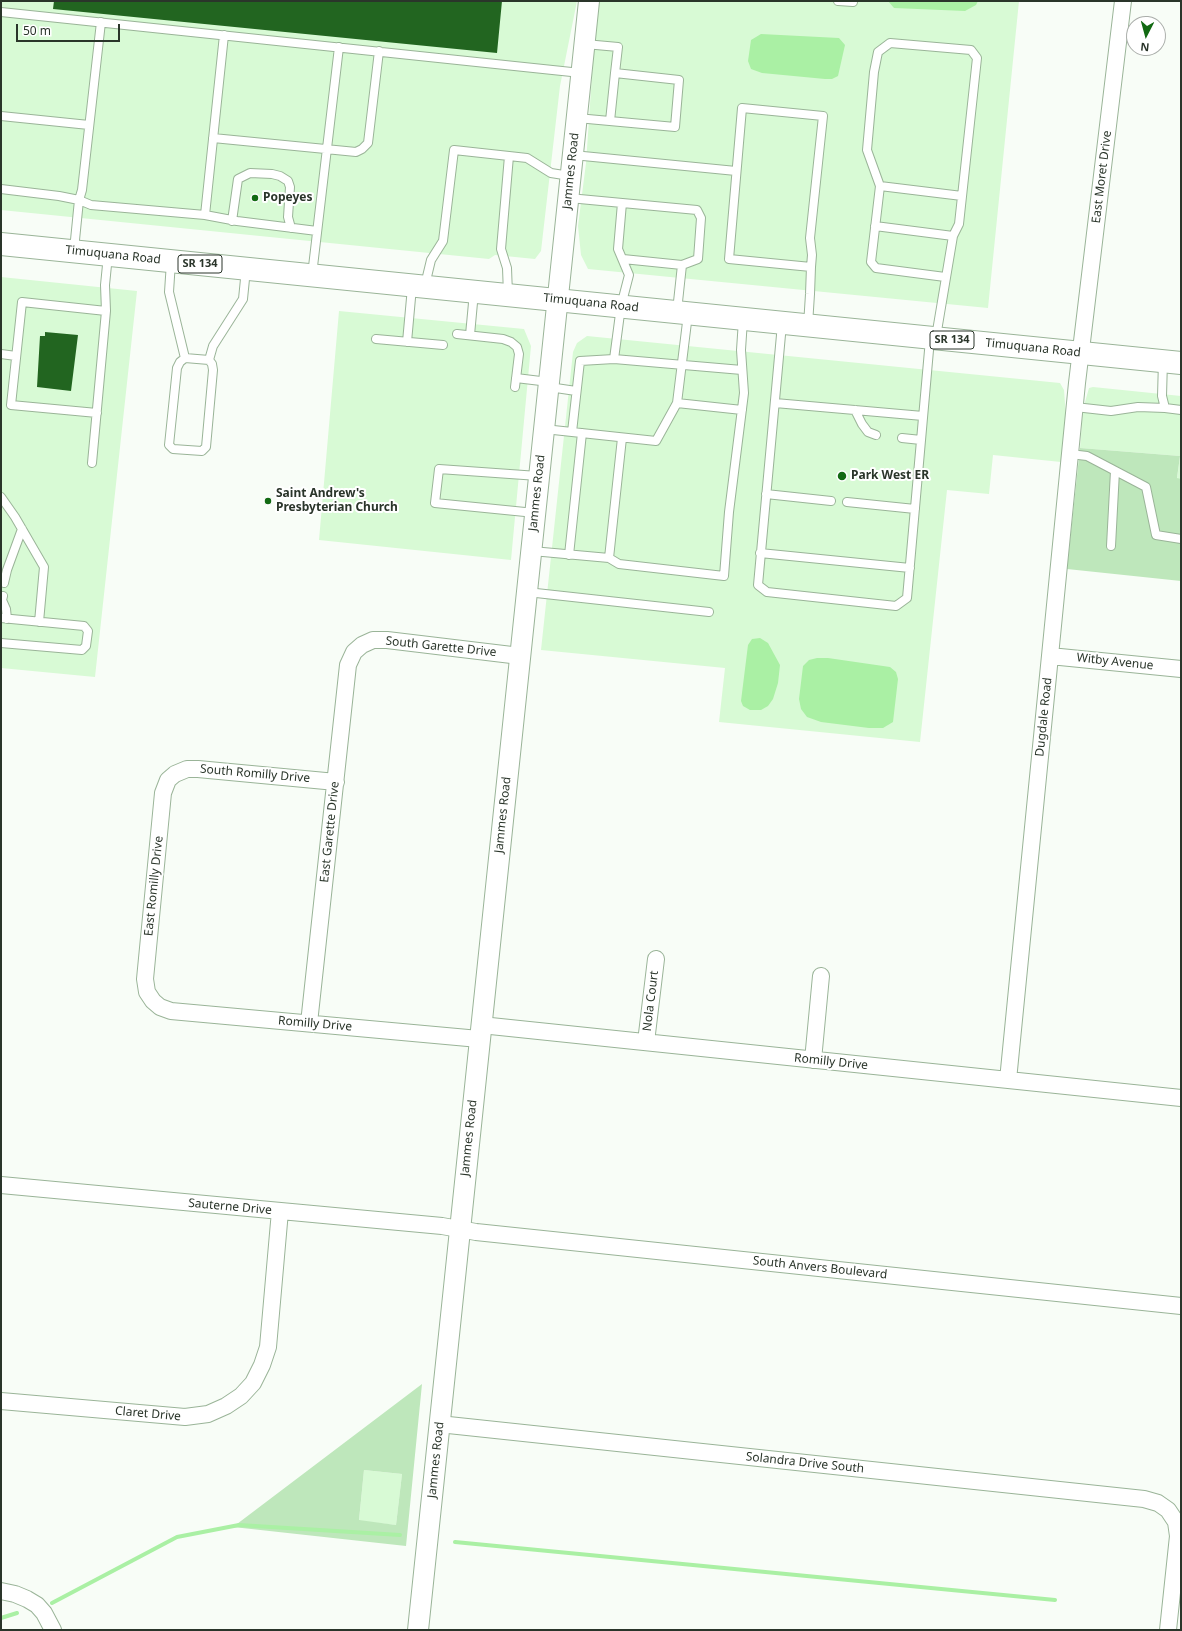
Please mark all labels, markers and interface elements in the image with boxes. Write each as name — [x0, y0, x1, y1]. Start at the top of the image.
scale bar — [18, 16, 122, 42]
north arrow — [1126, 16, 1166, 56]
text: 50 m — [23, 22, 51, 39]
text: N — [1140, 40, 1150, 55]
street label: East Moret Drive — [1089, 130, 1115, 224]
street label: Jammes Road — [560, 132, 582, 210]
place label: Popeyes — [263, 191, 312, 205]
marker: Popeyes — [250, 193, 260, 203]
street label: Timuquana Road — [64, 243, 162, 267]
road number: SR 134 — [178, 255, 222, 273]
street label: Timuquana Road — [542, 291, 640, 315]
road number: SR 134 — [930, 331, 974, 349]
street label: Timuquana Road — [984, 336, 1082, 360]
street label: Jammes Road — [526, 454, 548, 532]
place label: Park West ER — [851, 469, 929, 483]
marker: Park West ER — [836, 470, 848, 482]
place label: Saint Andrew's Presbyterian Church — [276, 487, 398, 515]
marker: Saint Andrew's Presbyterian Church — [263, 496, 273, 506]
street label: South Garette Drive — [385, 634, 497, 660]
street label: Witby Avenue — [1076, 651, 1154, 673]
street label: Dugdale Road — [1033, 677, 1055, 757]
street label: South Romilly Drive — [199, 762, 311, 786]
street label: Jammes Road — [492, 776, 514, 854]
street label: East Garette Drive — [318, 781, 342, 883]
street label: East Romilly Drive — [142, 835, 166, 937]
street label: Nola Court — [640, 970, 662, 1032]
street label: Romilly Drive — [277, 1014, 353, 1034]
street label: Romilly Drive — [793, 1051, 869, 1073]
street label: Jammes Road — [458, 1099, 480, 1177]
street label: Sauterne Drive — [188, 1196, 272, 1218]
street label: South Anvers Boulevard — [752, 1254, 888, 1282]
street label: Claret Drive — [114, 1404, 182, 1424]
street label: Jammes Road — [425, 1421, 447, 1499]
street label: Solandra Drive South — [745, 1450, 865, 1476]

